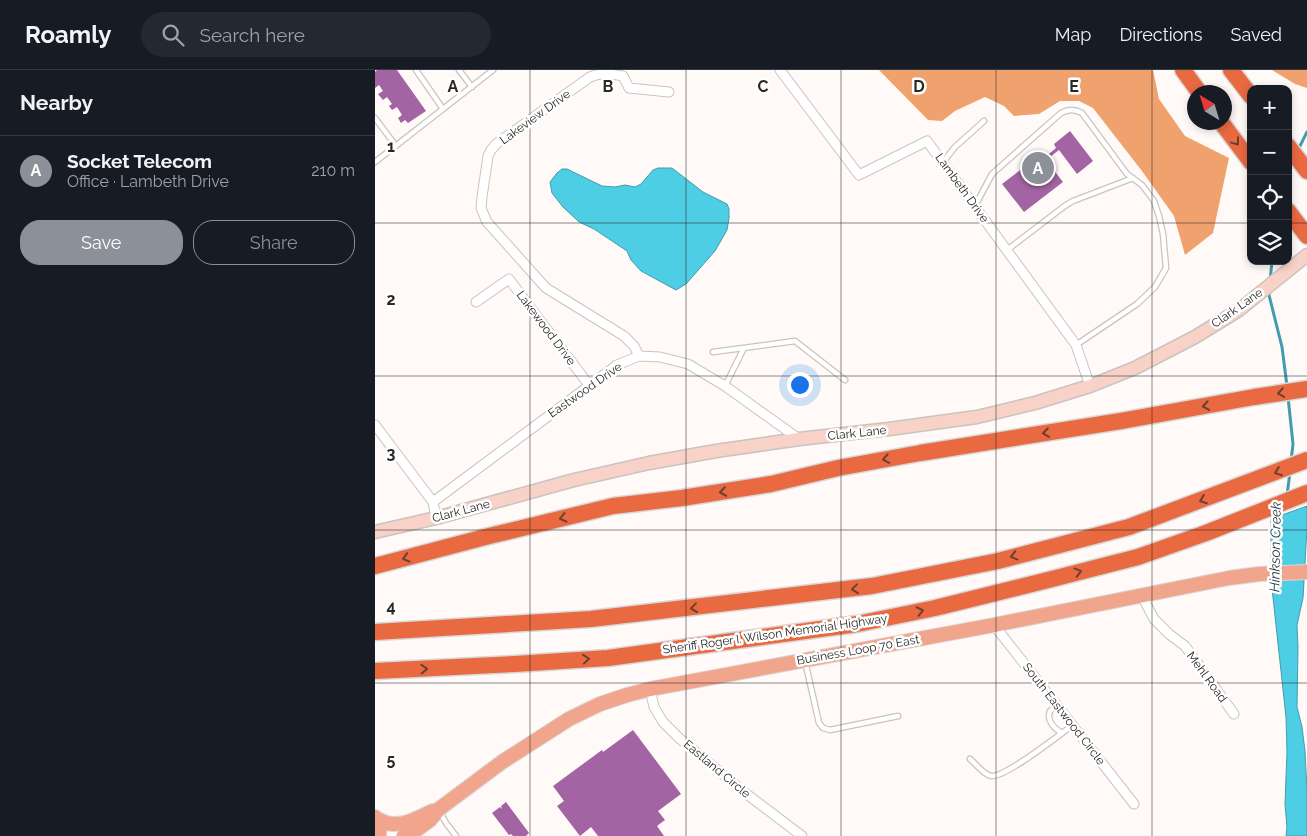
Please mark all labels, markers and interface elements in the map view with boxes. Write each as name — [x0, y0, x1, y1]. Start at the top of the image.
search box — [141, 12, 491, 57]
text: Roamly — [25, 20, 111, 49]
icon: search — [159, 21, 187, 49]
text: Search here — [199, 24, 305, 46]
text: Map — [1055, 24, 1091, 45]
text: Directions — [1119, 24, 1203, 45]
text: Saved — [1231, 24, 1282, 45]
text: A — [448, 77, 459, 96]
text: B — [603, 77, 614, 96]
text: C — [758, 77, 769, 96]
text: D — [913, 77, 925, 96]
text: E — [1069, 77, 1079, 96]
north arrow — [1187, 85, 1232, 130]
map controls — [1247, 85, 1292, 265]
button: + — [1247, 85, 1292, 130]
street label: Lakeview Drive — [497, 87, 573, 147]
text: Nearby — [20, 90, 93, 115]
button: − — [1247, 130, 1292, 175]
one-way arrow — [1230, 136, 1239, 146]
text: 1 — [387, 137, 395, 156]
pin: A — [1022, 149, 1054, 187]
text: Socket Telecom — [67, 150, 212, 172]
street label: Lambeth Drive — [932, 151, 992, 225]
text: A — [31, 161, 41, 180]
text: 210 m — [311, 161, 355, 180]
text: Office · Lambeth Drive — [67, 172, 229, 191]
button: locate — [1247, 175, 1292, 220]
button: Save — [20, 220, 183, 265]
button: Share — [193, 220, 355, 265]
button: layers — [1247, 220, 1292, 265]
street label: Clark Lane — [1209, 285, 1265, 331]
street label: Lakewood Drive — [514, 288, 578, 368]
text: 2 — [386, 290, 396, 309]
street label: Eastwood Drive — [546, 359, 624, 421]
your location — [787, 372, 813, 398]
one-way arrow — [1276, 387, 1284, 398]
one-way arrow — [1202, 400, 1211, 410]
street label: Clark Lane — [827, 423, 887, 443]
one-way arrow — [1042, 427, 1050, 438]
text: 3 — [387, 444, 396, 463]
one-way arrow — [881, 454, 890, 464]
one-way arrow — [1274, 465, 1283, 476]
one-way arrow — [719, 486, 727, 496]
one-way arrow — [1199, 493, 1208, 504]
street label: Clark Lane — [431, 497, 491, 525]
water label: Hinkson Creek — [1266, 501, 1284, 592]
one-way arrow — [559, 512, 568, 523]
one-way arrow — [1011, 551, 1019, 561]
one-way arrow — [402, 553, 410, 563]
one-way arrow — [1073, 568, 1081, 578]
one-way arrow — [851, 583, 859, 593]
text: 4 — [386, 597, 396, 616]
one-way arrow — [689, 602, 697, 613]
one-way arrow — [915, 606, 924, 617]
street label: Sheriff Roger I. Wilson Memorial Highway — [662, 611, 889, 657]
street label: Business Loop 70 East — [796, 632, 920, 668]
street label: Mehl Road — [1184, 649, 1230, 705]
one-way arrow — [582, 654, 590, 665]
street label: South Eastwood Circle — [1020, 660, 1108, 768]
one-way arrow — [420, 663, 428, 674]
street label: Eastland Circle — [681, 737, 753, 801]
text: 5 — [387, 750, 396, 769]

